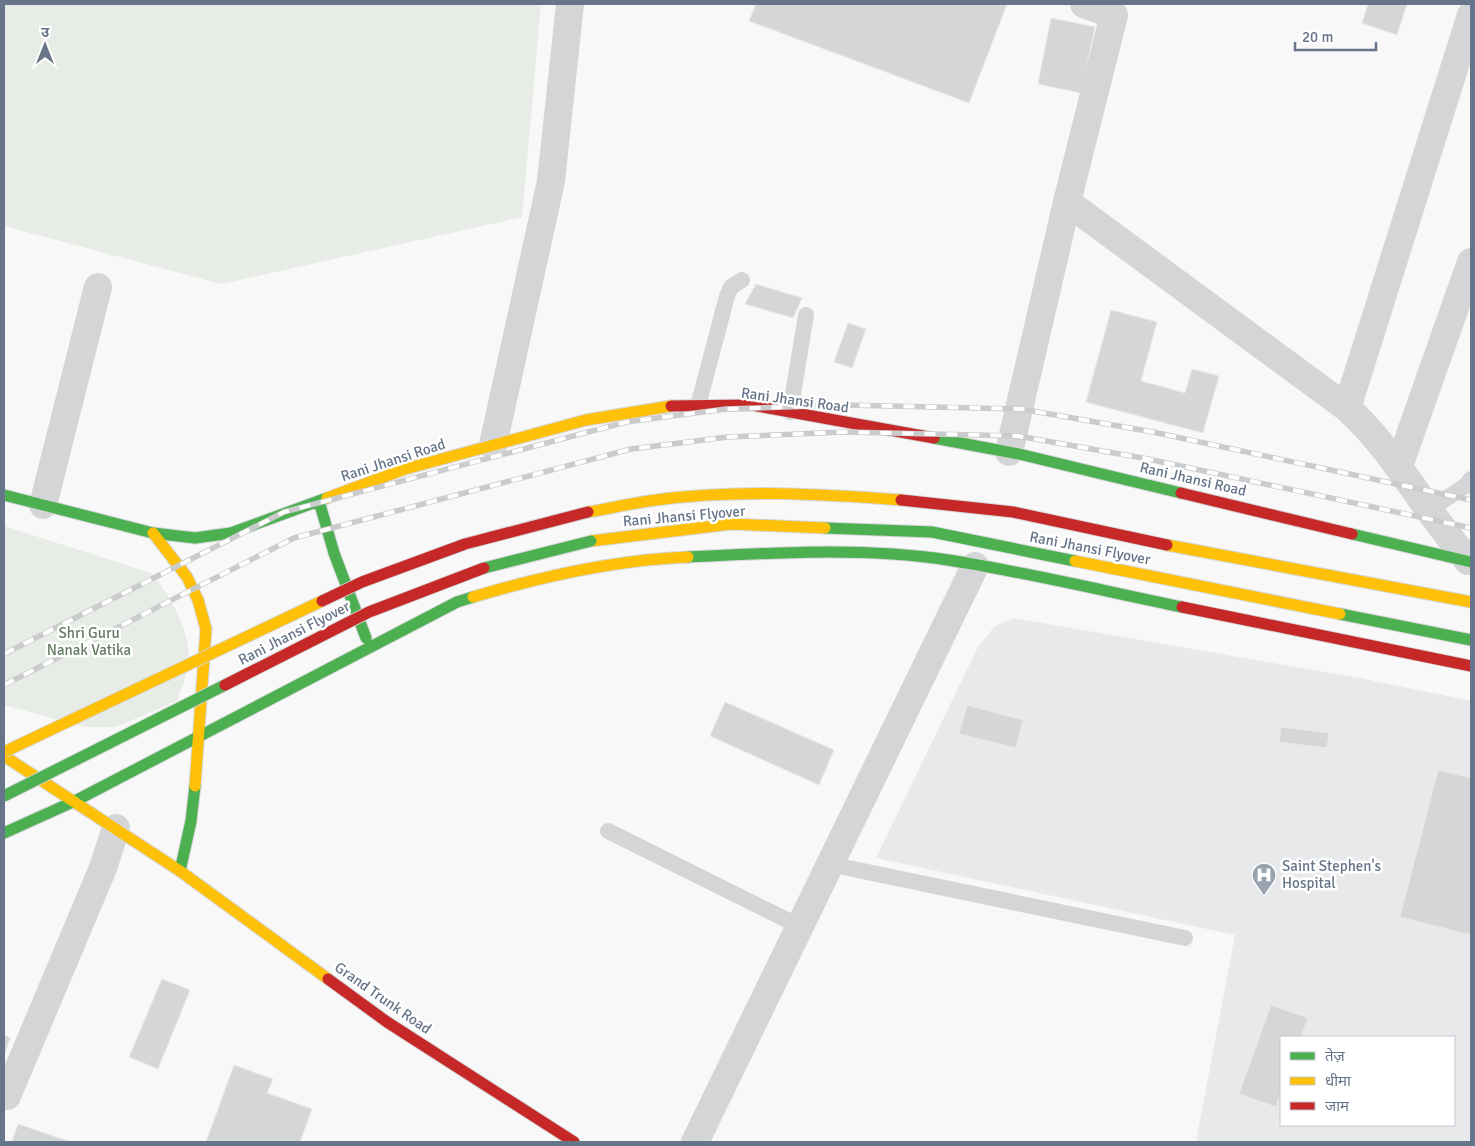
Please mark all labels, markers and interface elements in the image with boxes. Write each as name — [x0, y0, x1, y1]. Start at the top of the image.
north arrow — [20, 20, 70, 70]
scale bar — [1295, 20, 1376, 52]
text: उ — [41, 24, 50, 41]
text: 20 m — [1302, 28, 1333, 46]
street label: Rani Jhansi Road — [740, 384, 850, 416]
street label: Rani Jhansi Road — [338, 435, 448, 485]
street label: Rani Jhansi Road — [1138, 458, 1248, 500]
street label: Rani Jhansi Flyover — [622, 502, 746, 530]
street label: Rani Jhansi Flyover — [1028, 527, 1152, 569]
street label: Rani Jhansi Flyover — [235, 597, 353, 669]
park label: Shri Guru Nanak Vatika — [47, 624, 131, 659]
place label: Saint Stephen's Hospital — [1282, 857, 1382, 892]
hospital icon: Saint Stephen's Hospital — [1251, 862, 1277, 896]
street label: Grand Trunk Road — [331, 958, 435, 1038]
legend — [1280, 1036, 1455, 1126]
text: तेज़ — [1325, 1047, 1346, 1065]
text: धीमा — [1325, 1072, 1352, 1090]
text: जाम — [1325, 1097, 1350, 1115]

